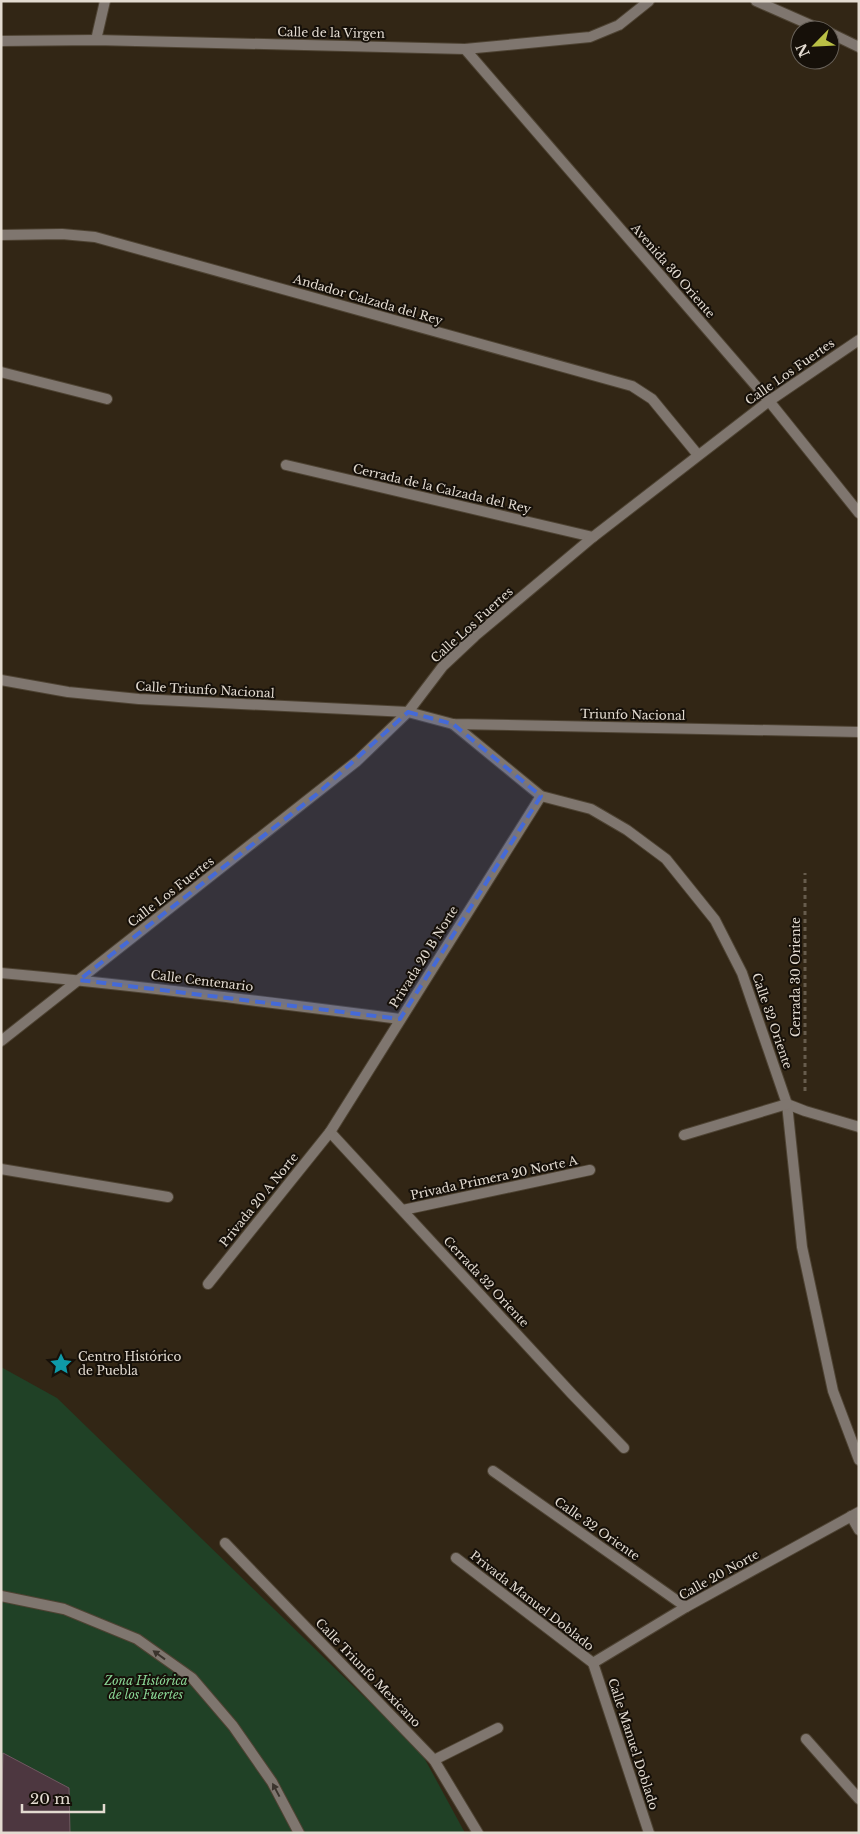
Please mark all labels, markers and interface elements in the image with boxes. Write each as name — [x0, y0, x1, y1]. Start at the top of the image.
north arrow — [790, 20, 840, 70]
street label: Calle de la Virgen — [277, 24, 385, 41]
text: N — [792, 41, 814, 60]
street label: Avenida 30 Oriente — [628, 220, 719, 321]
street label: Andador Calzada del Rey — [291, 271, 445, 328]
street label: Calle Los Fuertes — [742, 335, 837, 408]
street label: Cerrada de la Calzada del Rey — [351, 461, 533, 516]
street label: Calle Los Fuertes — [427, 584, 516, 665]
street label: Calle Triunfo Nacional — [135, 678, 275, 701]
street label: Triunfo Nacional — [580, 706, 686, 723]
street label: Calle Los Fuertes — [125, 853, 217, 930]
street label: Privada 20 B Norte — [386, 903, 461, 1010]
street label: Cerrada 30 Oriente — [788, 917, 803, 1037]
street label: Calle Centenario — [150, 967, 254, 994]
street label: Calle 32 Oriente — [749, 971, 796, 1071]
street label: Privada 20 A Norte — [216, 1150, 301, 1250]
street label: Privada Primera 20 Norte A — [409, 1152, 580, 1203]
street label: Cerrada 32 Oriente — [440, 1233, 532, 1330]
place label: Centro Histórico de Puebla — [78, 1349, 181, 1378]
place icon: Centro Histórico de Puebla — [48, 1351, 74, 1377]
street label: Calle 32 Oriente — [552, 1494, 643, 1564]
street label: Calle 20 Norte — [676, 1546, 762, 1603]
street label: Privada Manuel Doblado — [467, 1548, 597, 1654]
street label: Calle Triunfo Mexicano — [313, 1615, 424, 1730]
one-way arrow — [152, 1650, 166, 1660]
park label: Zona Histórica de los Fuertes — [103, 1673, 188, 1702]
street label: Calle Manuel Doblado — [605, 1676, 662, 1812]
scale bar — [22, 1782, 105, 1814]
one-way arrow — [272, 1782, 280, 1797]
text: 20 m — [30, 1789, 70, 1808]

